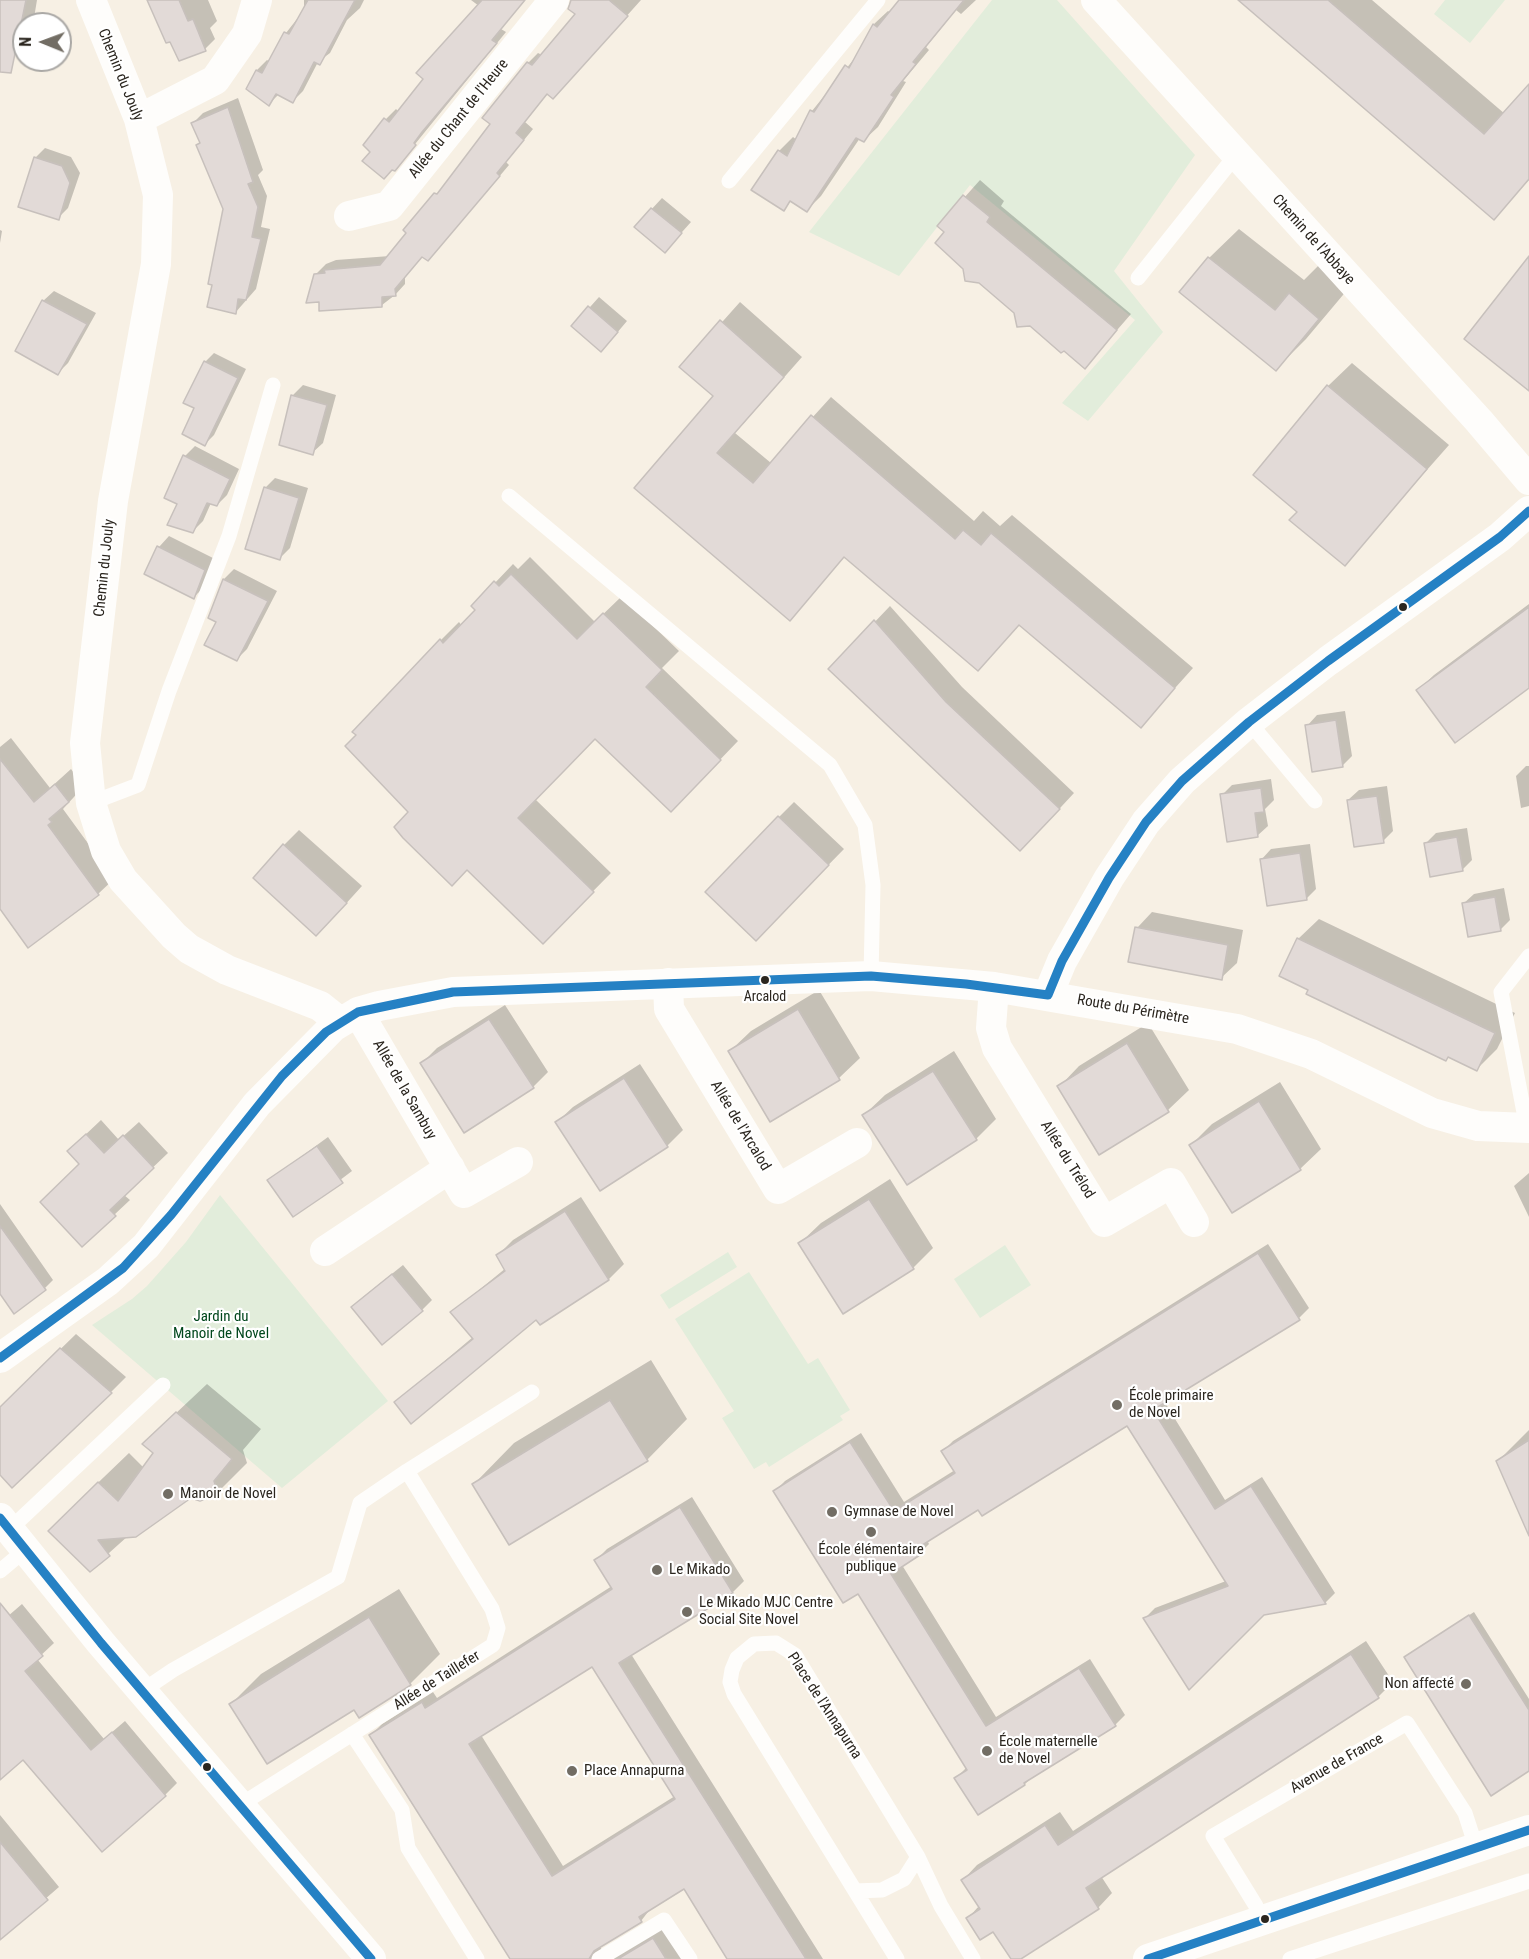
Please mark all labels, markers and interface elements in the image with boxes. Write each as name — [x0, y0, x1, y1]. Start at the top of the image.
north arrow — [12, 12, 72, 72]
street label: Chemin du Jouly — [93, 26, 147, 124]
text: N — [16, 37, 35, 47]
street label: Allée du Chant de l'Heure — [405, 56, 513, 182]
street label: Chemin de l'Abbaye — [1268, 191, 1358, 289]
street label: Chemin du Jouly — [91, 518, 119, 618]
unlabelled marker — [1397, 601, 1409, 613]
marker: Arcalod — [759, 974, 771, 986]
place label: Arcalod — [744, 989, 786, 1005]
street label: Route du Périmètre — [1076, 991, 1190, 1029]
street label: Allée de la Sambuy — [368, 1037, 440, 1143]
street label: Allée de l'Arcalod — [706, 1078, 774, 1174]
street label: Allée du Trélod — [1036, 1118, 1098, 1202]
park label: Jardin du Manoir de Novel — [173, 1308, 269, 1343]
place label: École primaire de Novel — [1129, 1387, 1213, 1422]
marker: École primaire de Novel — [1110, 1398, 1124, 1412]
place label: Manoir de Novel — [180, 1485, 276, 1503]
marker: Manoir de Novel — [161, 1487, 175, 1501]
place label: Gymnase de Novel — [844, 1503, 954, 1521]
marker: Gymnase de Novel — [825, 1505, 839, 1519]
marker: École élémentaire publique — [864, 1525, 878, 1539]
place label: École élémentaire publique — [818, 1541, 924, 1576]
place label: Le Mikado — [669, 1561, 730, 1579]
marker: Le Mikado — [650, 1563, 664, 1577]
place label: Le Mikado MJC Centre Social Site Novel — [699, 1594, 833, 1629]
marker: Le Mikado MJC Centre Social Site Novel — [680, 1605, 694, 1619]
street label: Allée de Taillefer — [390, 1647, 484, 1715]
street label: Place de l'Annapurna — [783, 1649, 865, 1763]
place label: Non affecté — [1385, 1675, 1454, 1693]
marker: Non affecté — [1459, 1677, 1473, 1691]
street label: Avenue de France — [1287, 1730, 1387, 1798]
place label: École maternelle de Novel — [999, 1733, 1097, 1768]
marker: École maternelle de Novel — [980, 1744, 994, 1758]
unlabelled marker — [201, 1761, 213, 1773]
place label: Place Annapurna — [584, 1762, 684, 1780]
marker: Place Annapurna — [565, 1764, 579, 1778]
unlabelled marker — [1259, 1913, 1271, 1925]

